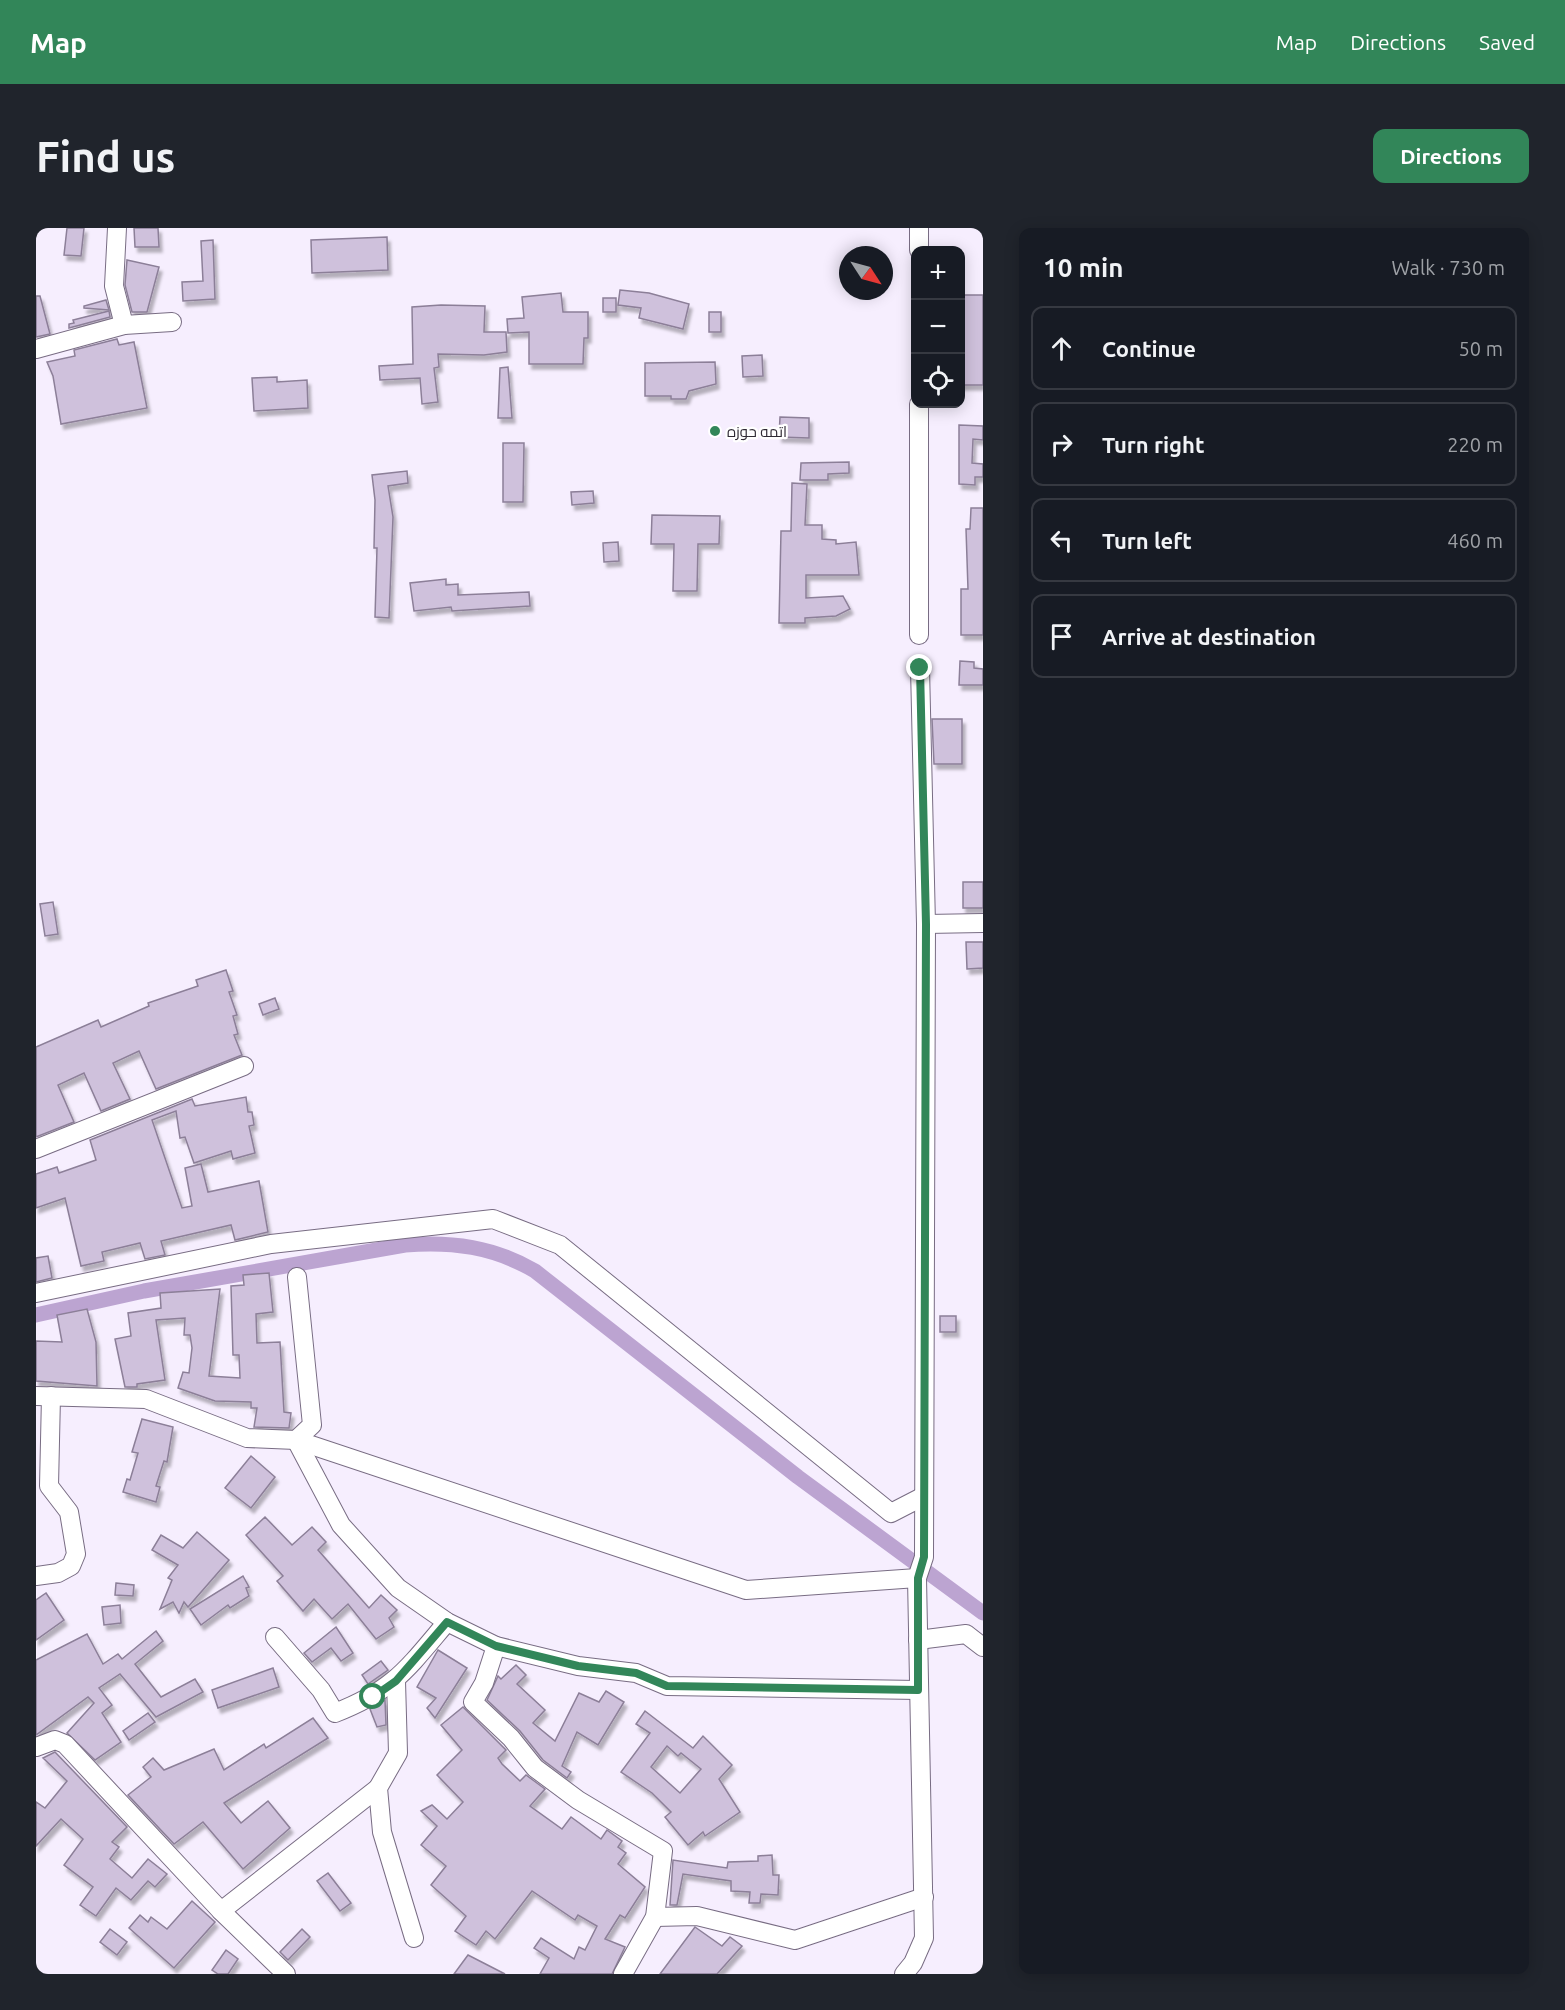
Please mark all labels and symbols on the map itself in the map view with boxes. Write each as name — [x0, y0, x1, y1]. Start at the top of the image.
north arrow — [839, 246, 893, 300]
place label: اتمه حوزه — [727, 423, 787, 441]
marker: اتمه حوزه — [708, 424, 722, 438]
route end — [906, 654, 932, 680]
route start — [359, 1683, 385, 1709]

